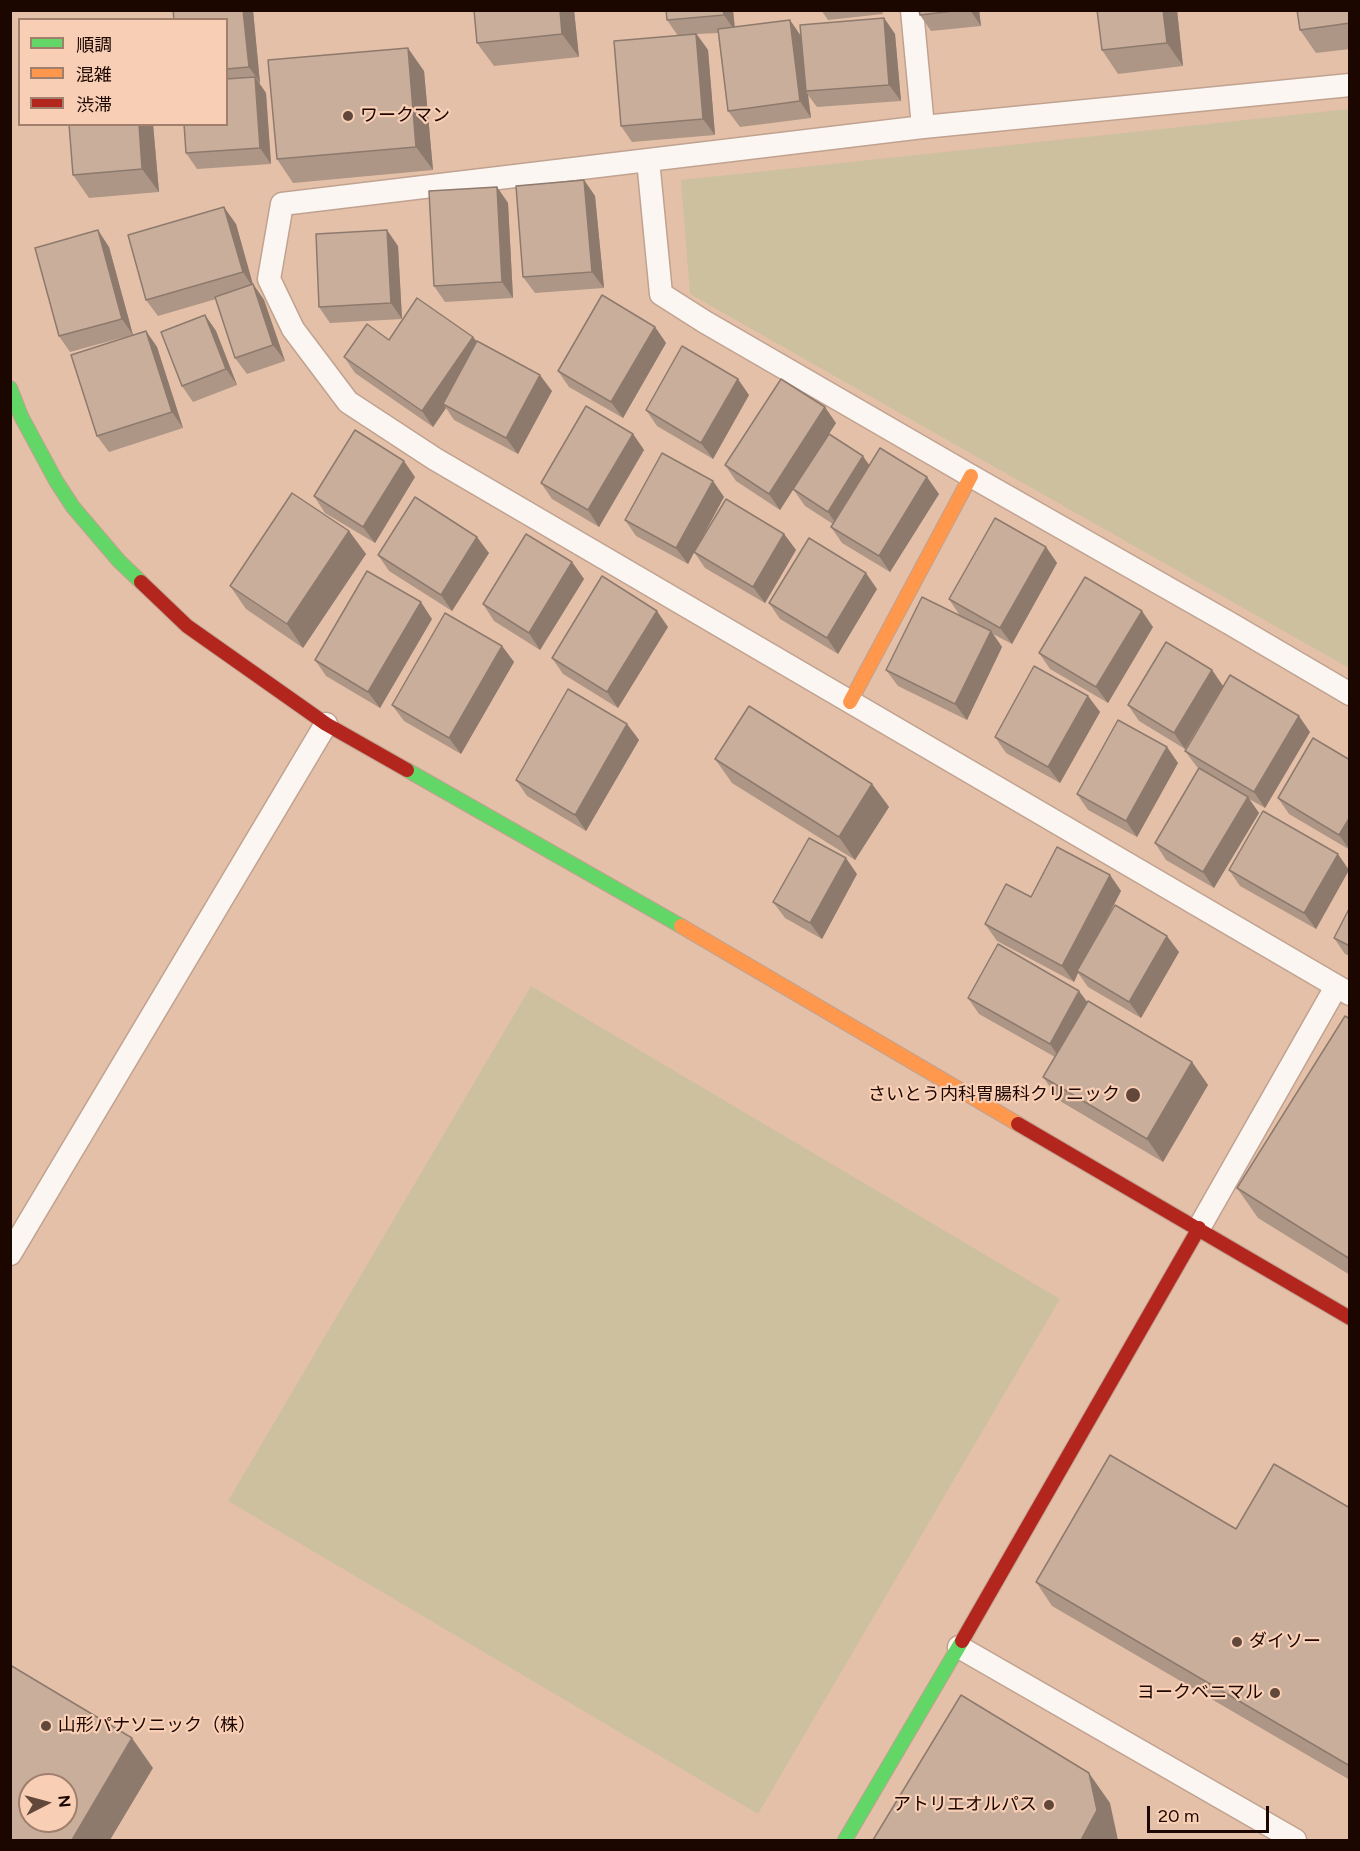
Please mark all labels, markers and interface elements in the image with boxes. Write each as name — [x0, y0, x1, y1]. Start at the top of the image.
legend — [18, 18, 228, 126]
text: 順調 — [76, 34, 112, 56]
text: 混雑 — [76, 64, 112, 86]
text: 渋滞 — [76, 94, 112, 116]
place label: ワークマン — [360, 105, 450, 127]
marker: ワークマン — [341, 109, 355, 123]
place label: さいとう内科胃腸科クリニック — [868, 1084, 1120, 1106]
marker: さいとう内科胃腸科クリニック — [1124, 1086, 1142, 1104]
place label: ダイソー — [1249, 1631, 1321, 1653]
marker: ダイソー — [1230, 1635, 1244, 1649]
place label: ヨークベニマル — [1137, 1682, 1263, 1704]
marker: ヨークベニマル — [1268, 1686, 1282, 1700]
place label: 山形パナソニック（株） — [58, 1715, 256, 1737]
marker: 山形パナソニック（株） — [39, 1719, 53, 1733]
north arrow — [18, 1773, 78, 1833]
text: N — [54, 1794, 75, 1808]
place label: アトリエオルパス — [893, 1794, 1037, 1816]
scale bar — [1150, 1794, 1272, 1832]
marker: アトリエオルパス — [1042, 1798, 1056, 1812]
text: 20 m — [1158, 1805, 1199, 1827]

